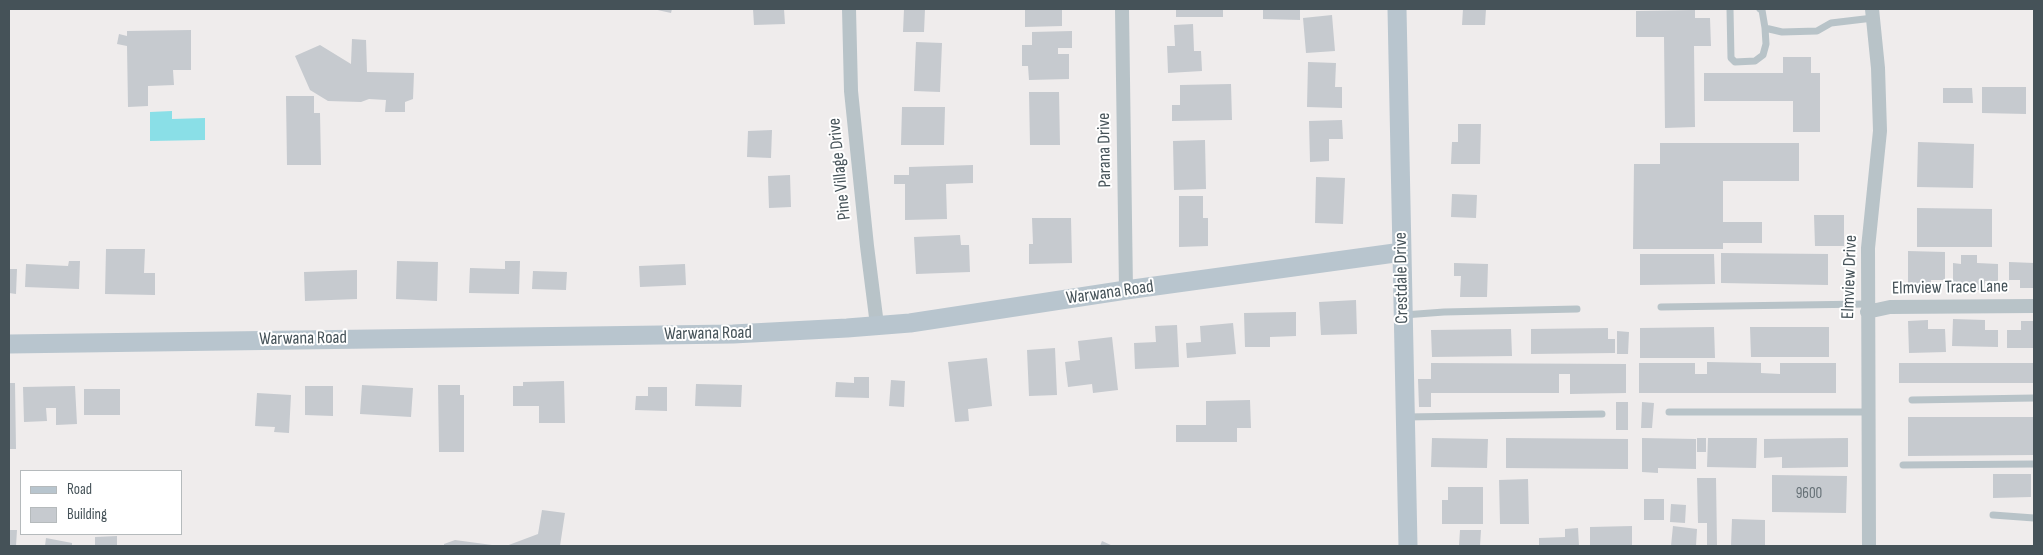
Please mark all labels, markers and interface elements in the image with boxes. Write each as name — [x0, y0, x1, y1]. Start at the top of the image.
street label: Parana Drive — [1094, 112, 1116, 188]
street label: Pine Village Drive — [824, 117, 856, 221]
street label: Crestdale Drive — [1390, 232, 1414, 324]
street label: Elmview Drive — [1838, 235, 1862, 319]
street label: Warwana Road — [1065, 276, 1155, 310]
street label: Elmview Trace Lane — [1892, 276, 2008, 300]
street label: Warwana Road — [664, 322, 752, 346]
street label: Warwana Road — [259, 327, 347, 351]
legend — [20, 470, 182, 535]
text: Road — [67, 480, 92, 499]
house number: 9600 — [1796, 485, 1822, 503]
text: Building — [67, 505, 107, 524]

